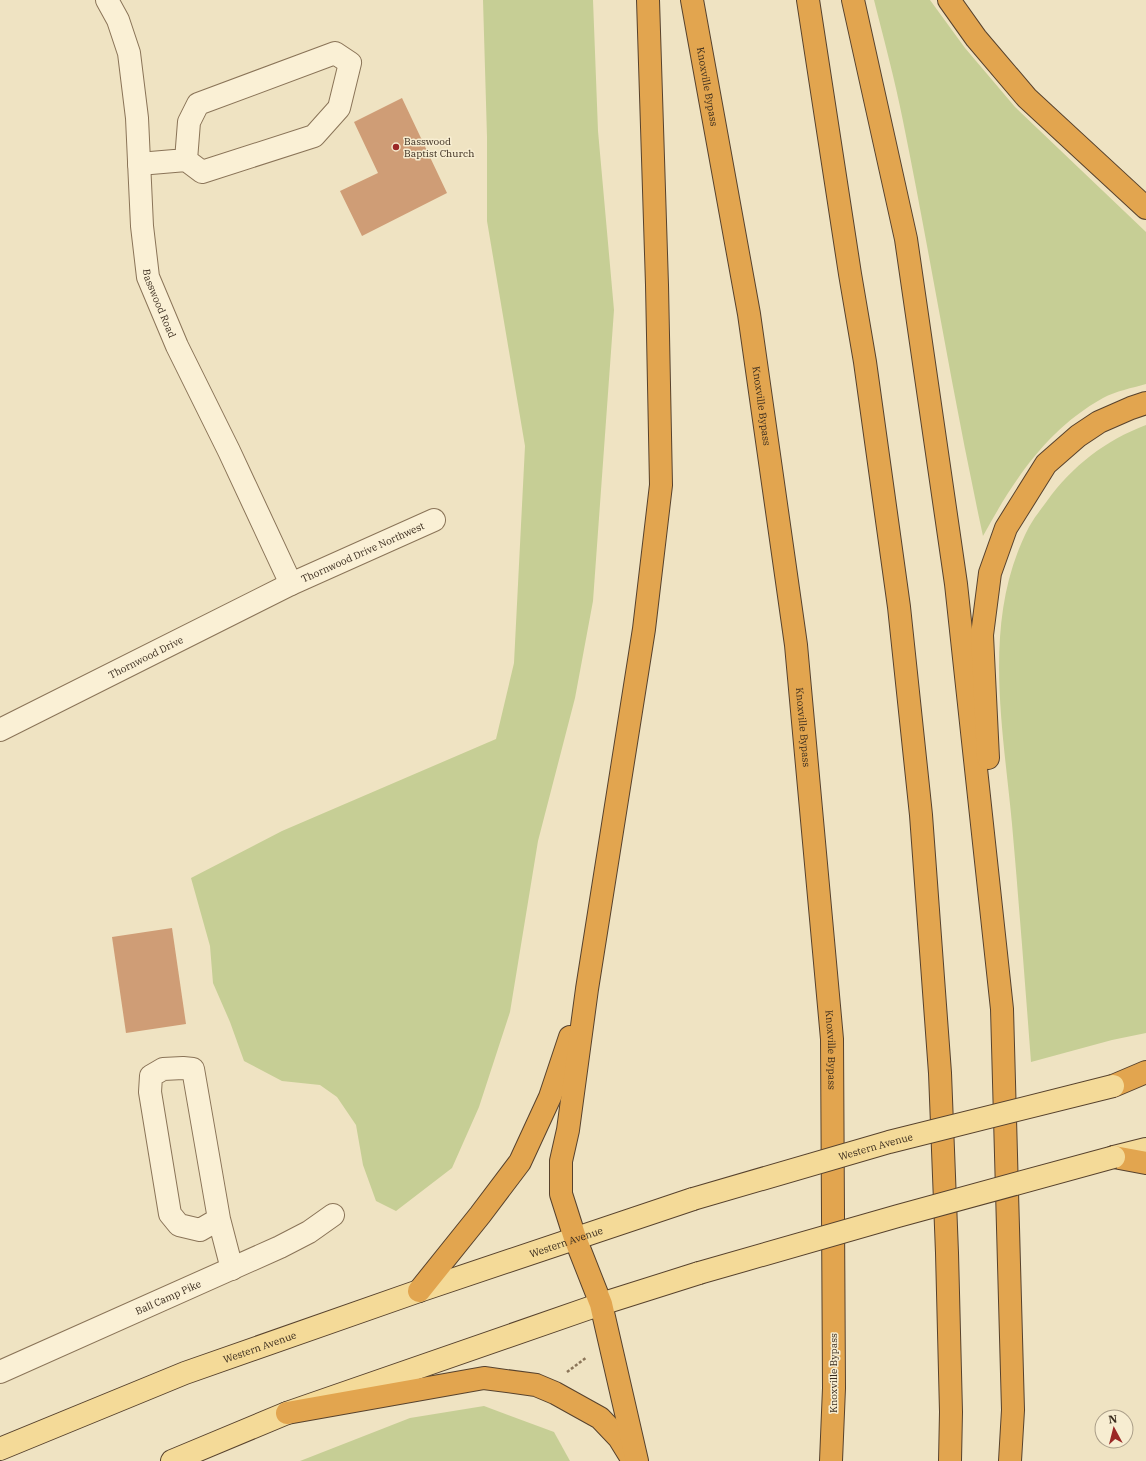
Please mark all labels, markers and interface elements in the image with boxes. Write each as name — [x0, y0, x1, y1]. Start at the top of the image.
street label: Knoxville Bypass — [694, 46, 721, 127]
place label: Basswood Baptist Church — [404, 135, 474, 160]
marker: Basswood Baptist Church — [391, 142, 401, 152]
street label: Basswood Road — [141, 268, 179, 340]
street label: Knoxville Bypass — [750, 365, 774, 447]
street label: Thornwood Drive Northwest — [299, 519, 427, 585]
street label: Thornwood Drive — [106, 633, 185, 681]
street label: Knoxville Bypass — [793, 687, 814, 768]
street label: Knoxville Bypass — [823, 1009, 839, 1090]
street label: Western Avenue — [837, 1130, 914, 1163]
street label: Western Avenue — [528, 1223, 604, 1260]
street label: Ball Camp Pike — [133, 1277, 203, 1317]
street label: Western Avenue — [221, 1328, 298, 1366]
street label: Knoxville Bypass — [827, 1333, 840, 1413]
north arrow — [1094, 1409, 1134, 1449]
text: N — [1108, 1412, 1118, 1427]

